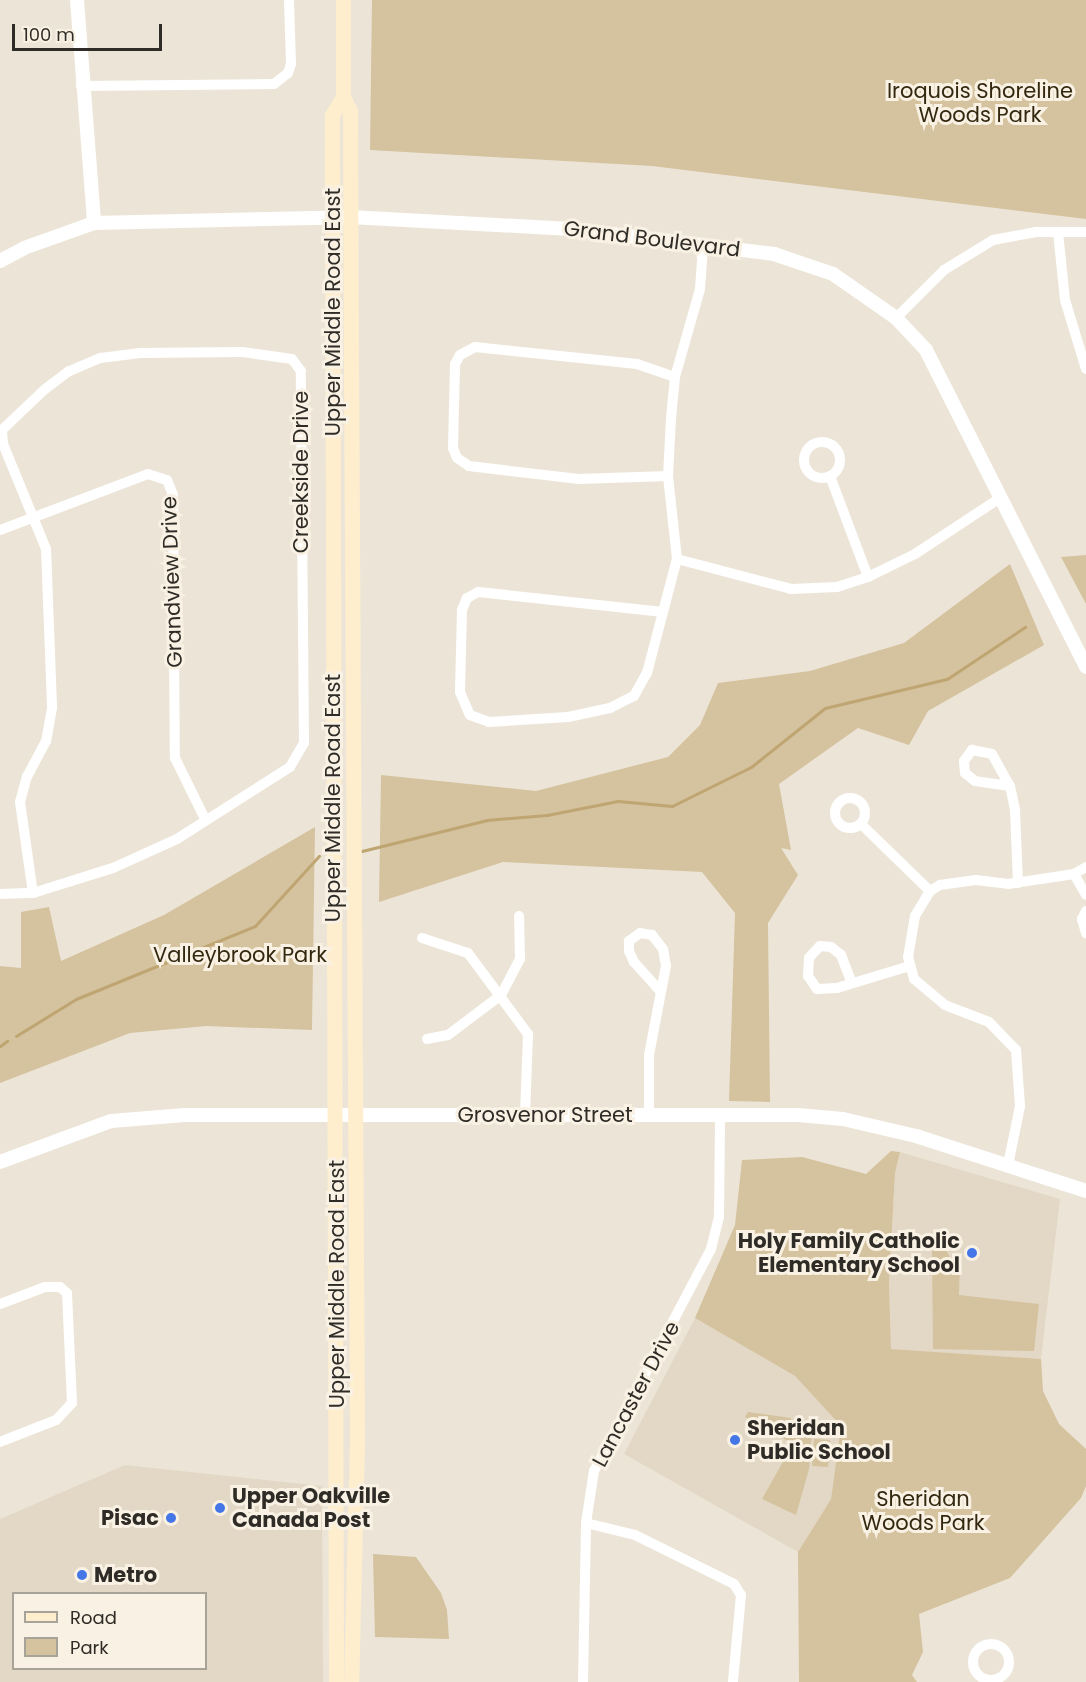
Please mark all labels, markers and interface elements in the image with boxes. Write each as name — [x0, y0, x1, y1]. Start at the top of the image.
scale bar — [15, 12, 165, 50]
text: 100 m — [23, 22, 75, 47]
park label: Iroquois Shoreline Woods Park — [887, 78, 1073, 128]
street label: Upper Middle Road East — [320, 188, 346, 436]
street label: Grand Boulevard — [562, 216, 742, 262]
street label: Creekside Drive — [288, 391, 314, 553]
street label: Grandview Drive — [156, 496, 188, 668]
street label: Upper Middle Road East — [320, 674, 346, 922]
park label: Valleybrook Park — [153, 942, 327, 968]
street label: Grosvenor Street — [457, 1102, 633, 1128]
street label: Upper Middle Road East — [324, 1160, 350, 1408]
place label: Holy Family Catholic Elementary School — [738, 1228, 960, 1278]
marker: Holy Family Catholic Elementary School — [965, 1246, 979, 1260]
street label: Lancaster Drive — [587, 1317, 685, 1471]
place label: Sheridan Public School — [747, 1415, 891, 1465]
marker: Sheridan Public School — [728, 1433, 742, 1447]
place label: Upper Oakville Canada Post — [232, 1483, 390, 1533]
park label: Sheridan Woods Park — [861, 1486, 985, 1536]
marker: Upper Oakville Canada Post — [213, 1501, 227, 1515]
place label: Pisac — [101, 1505, 159, 1531]
marker: Pisac — [164, 1511, 178, 1525]
place label: Metro — [94, 1562, 157, 1588]
marker: Metro — [75, 1568, 89, 1582]
legend — [12, 1592, 207, 1670]
text: Road — [70, 1605, 117, 1630]
text: Park — [70, 1635, 109, 1660]

